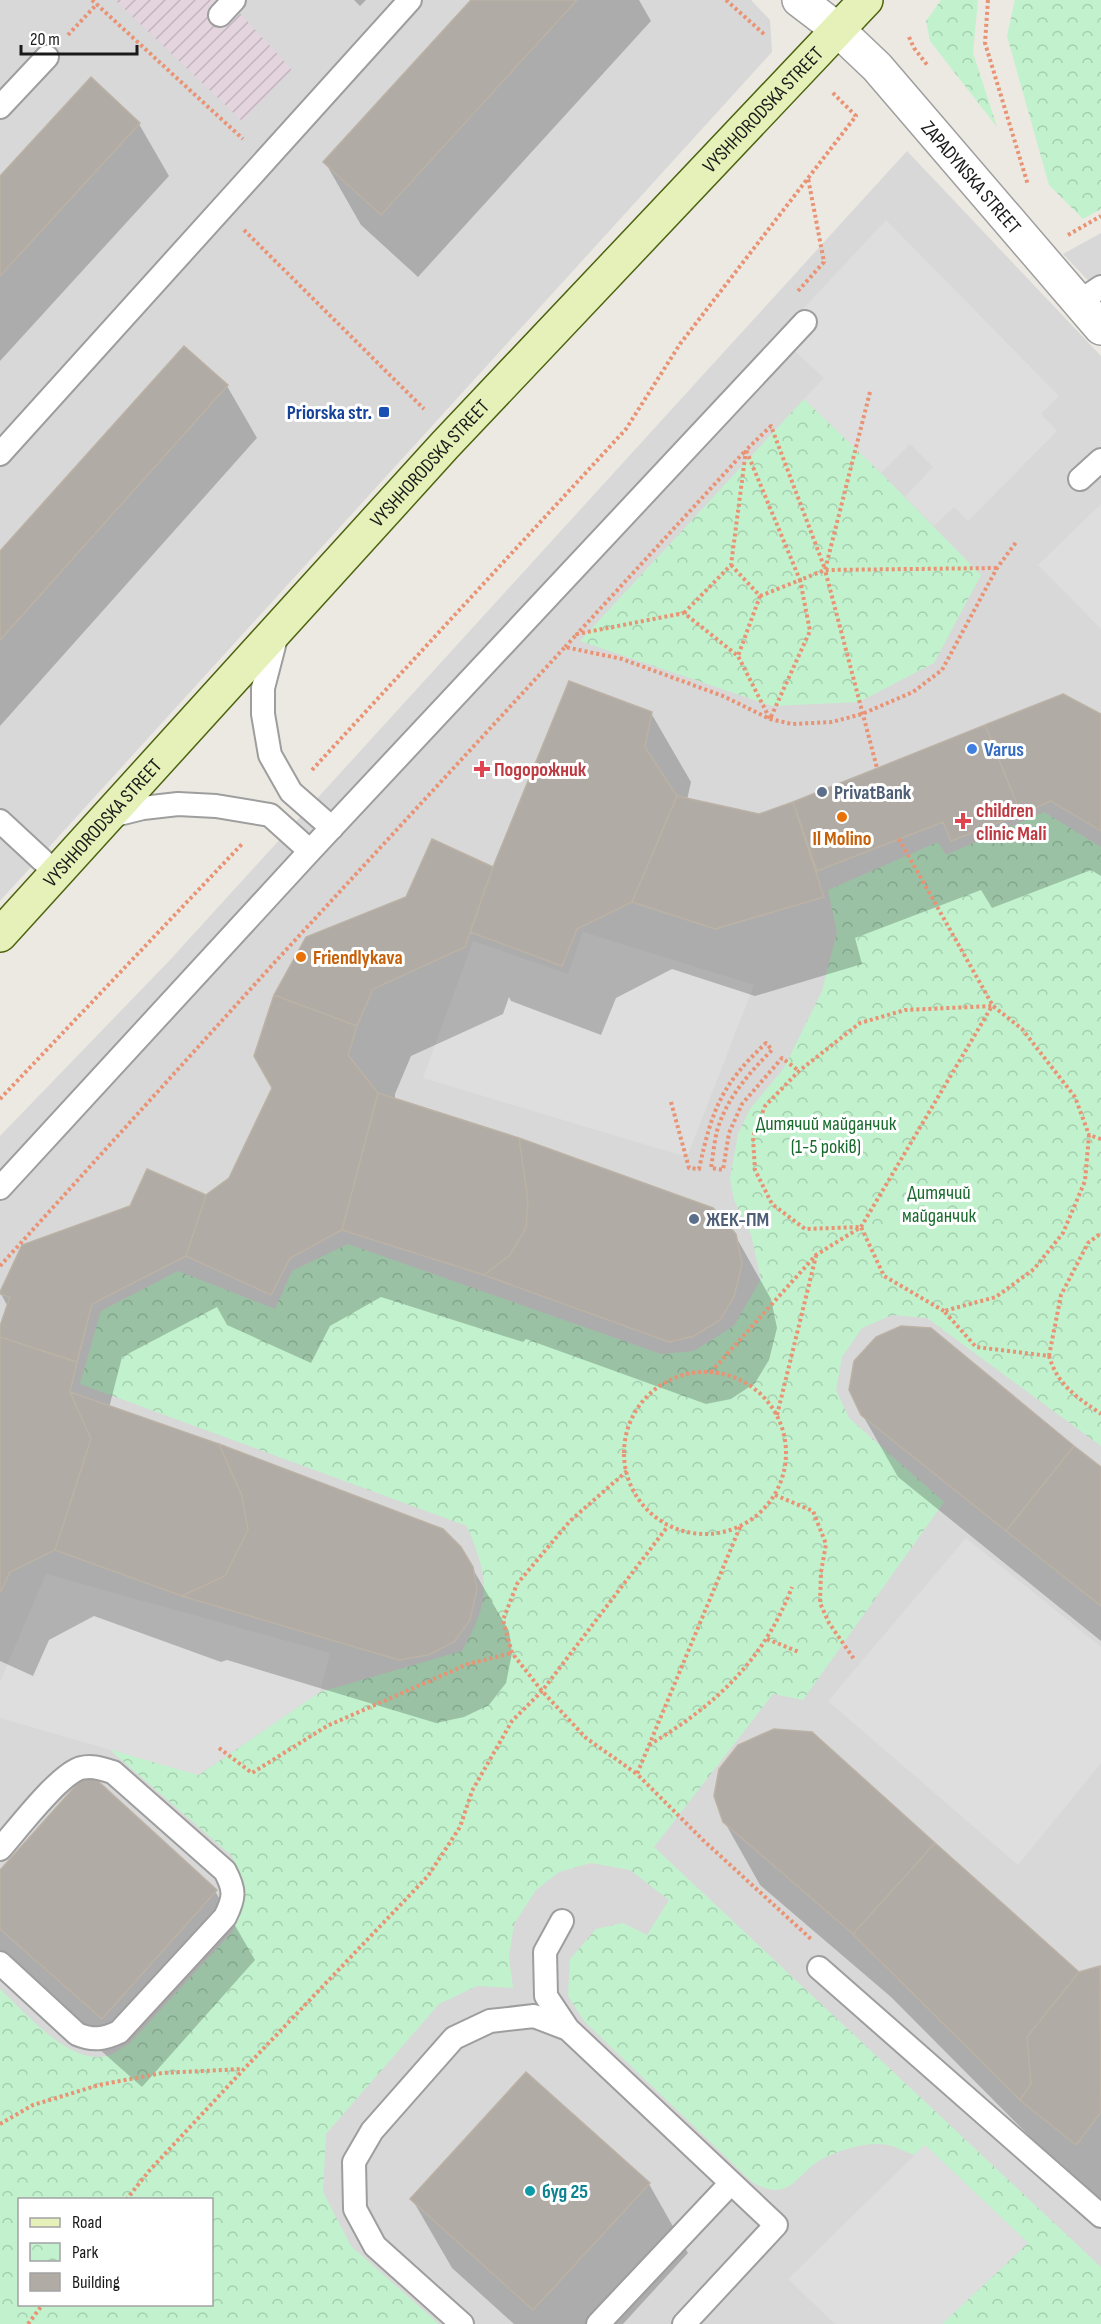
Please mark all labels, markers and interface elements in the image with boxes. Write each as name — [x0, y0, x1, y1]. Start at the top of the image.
scale bar — [21, 18, 136, 56]
text: 20 m — [30, 29, 60, 50]
street label: VYSHHORODSKA STREET — [698, 42, 829, 178]
street label: ZAPADYNSKA STREET — [916, 116, 1026, 239]
street label: VYSHHORODSKA STREET — [365, 395, 495, 532]
place label: Priorska str. — [287, 401, 372, 425]
marker: Priorska str. — [377, 405, 391, 419]
place label: Varus — [984, 738, 1024, 762]
marker: Varus — [965, 742, 979, 756]
street label: VYSHHORODSKA STREET — [39, 754, 167, 892]
place label: Подорожник — [494, 758, 587, 782]
marker: Подорожник — [475, 762, 489, 776]
place label: PrivatBank — [834, 781, 912, 805]
marker: PrivatBank — [815, 785, 829, 799]
place label: children clinic Mali — [976, 799, 1047, 846]
marker: Il Molino — [835, 810, 849, 824]
marker: children clinic Mali — [954, 812, 972, 830]
place label: Il Molino — [813, 827, 871, 851]
place label: Friendlykava — [313, 946, 403, 970]
marker: Friendlykava — [294, 950, 308, 964]
park label: Дитячий майданчик (1-5 років) — [756, 1112, 897, 1159]
park label: Дитячий майданчик — [902, 1181, 976, 1228]
place label: ЖЕК-ПМ — [706, 1208, 769, 1232]
marker: ЖЕК-ПМ — [687, 1212, 701, 1226]
place label: буд 25 — [542, 2180, 588, 2204]
marker: буд 25 — [523, 2184, 537, 2198]
legend — [18, 2198, 213, 2306]
text: Road — [72, 2212, 102, 2233]
text: Park — [72, 2242, 98, 2263]
text: Building — [72, 2272, 120, 2293]

